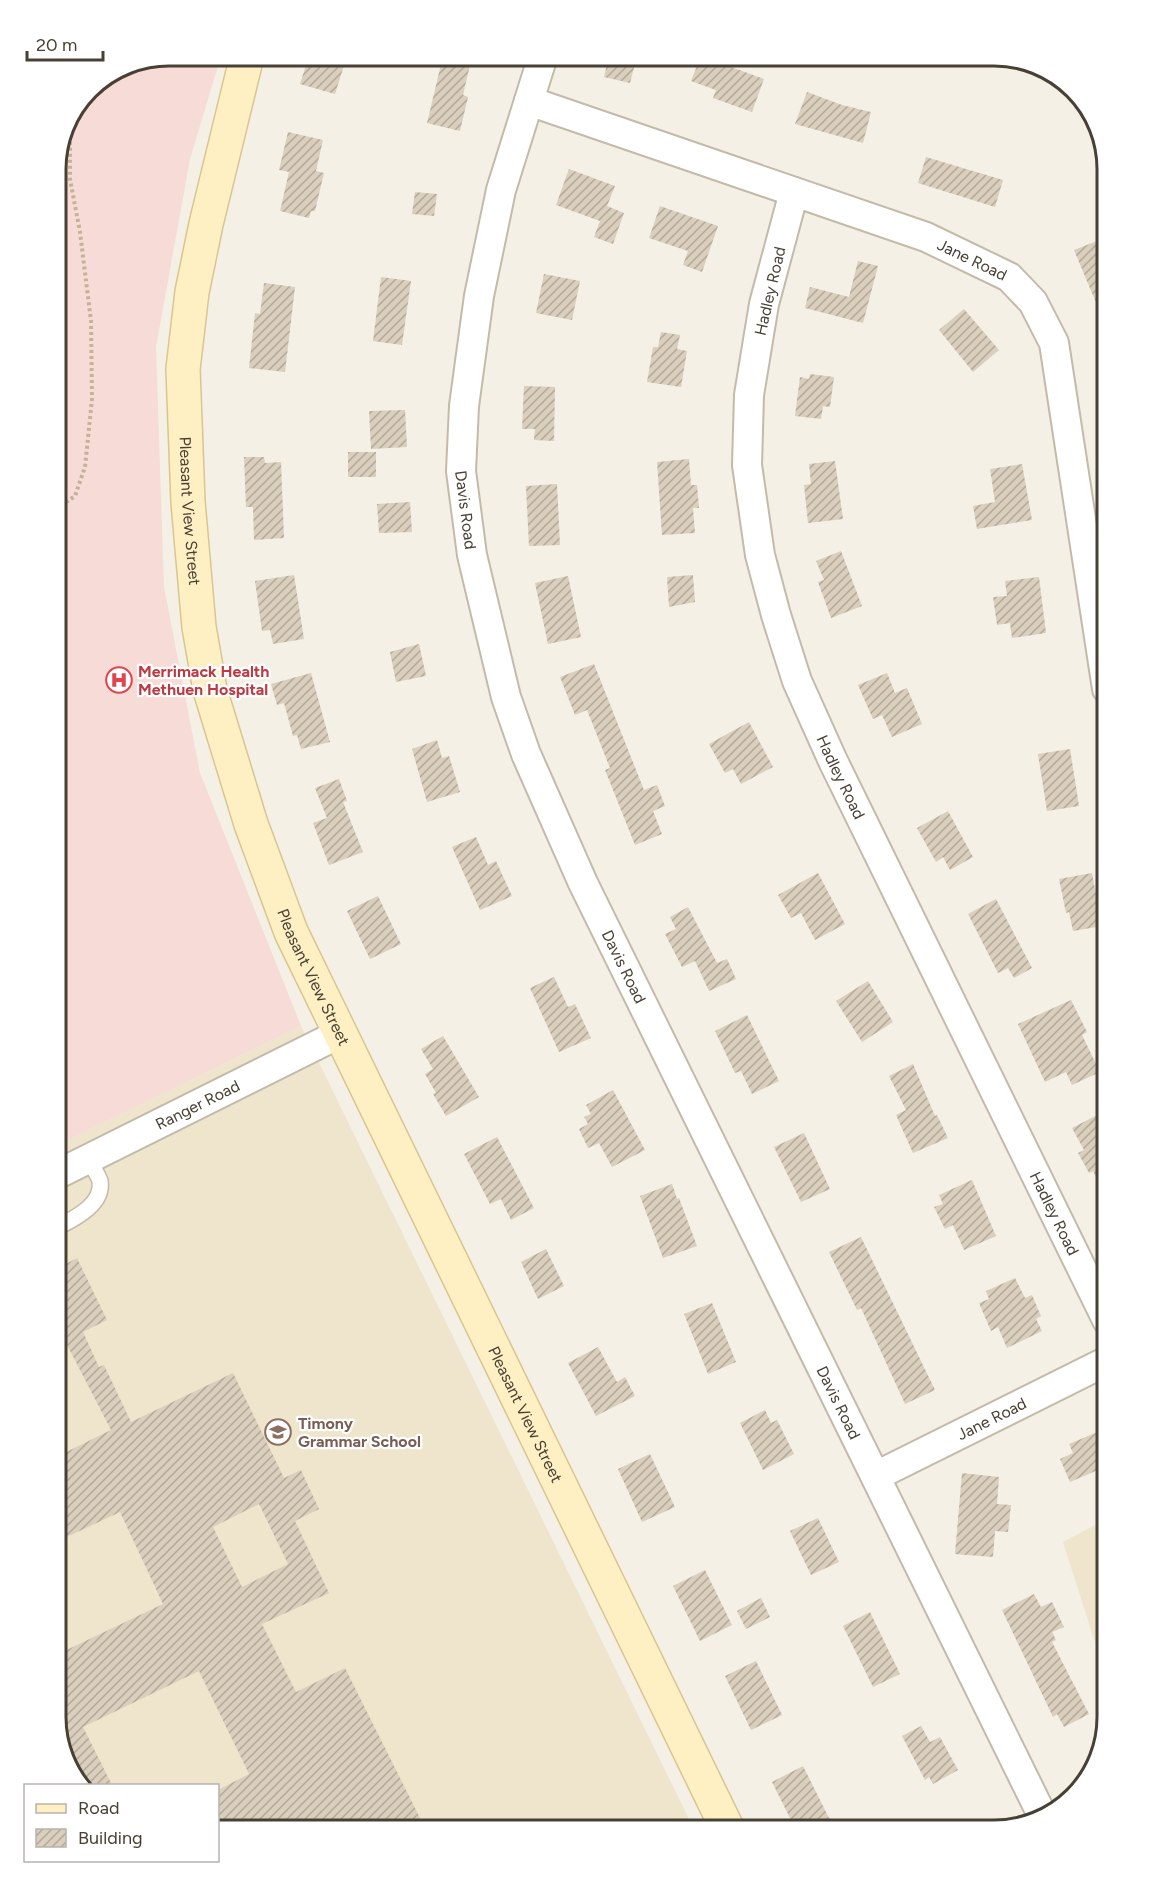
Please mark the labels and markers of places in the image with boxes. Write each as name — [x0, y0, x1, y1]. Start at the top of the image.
place label: Merrimack Health Methuen Hospital — [138, 662, 269, 699]
hospital icon: Merrimack Health Methuen Hospital — [104, 665, 134, 695]
place label: Timony Grammar School — [298, 1414, 421, 1451]
school or university icon: Timony Grammar School — [263, 1417, 293, 1447]

